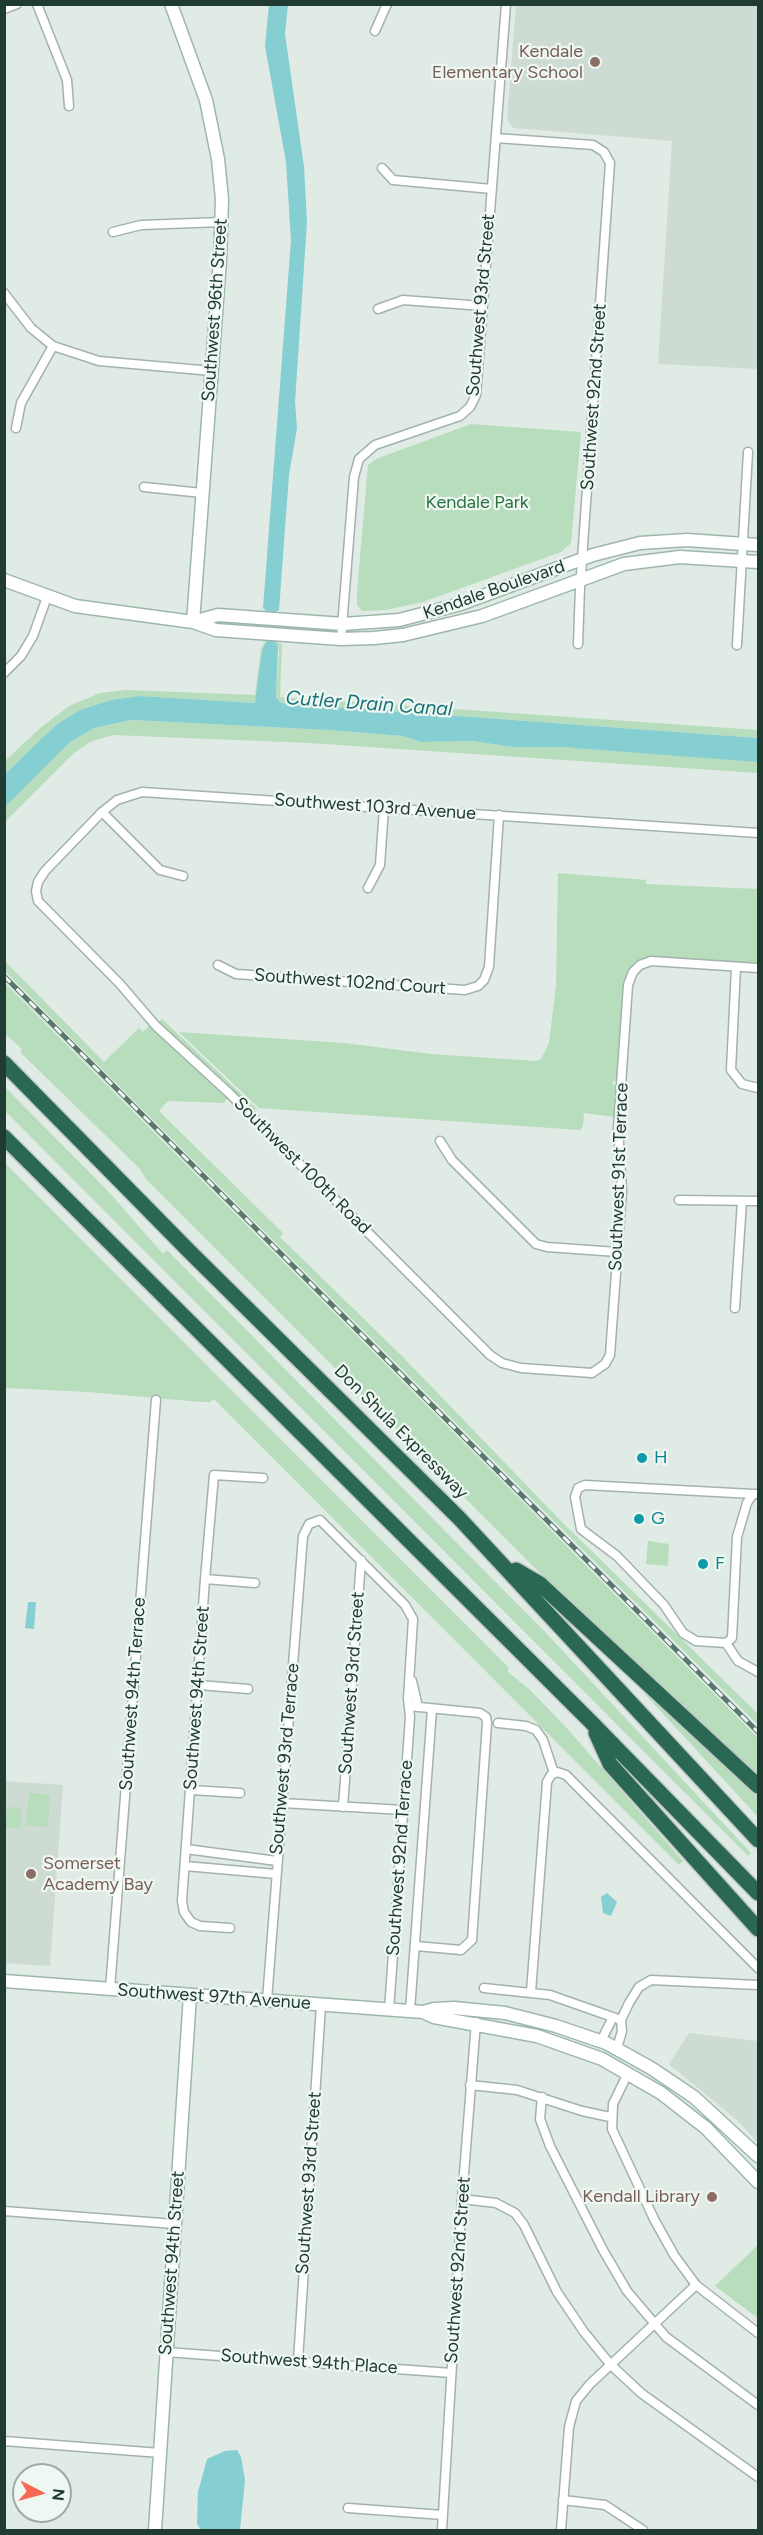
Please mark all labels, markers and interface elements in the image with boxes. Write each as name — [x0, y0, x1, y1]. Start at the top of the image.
place label: Kendale Elementary School — [432, 41, 583, 84]
marker: Kendale Elementary School — [588, 55, 602, 69]
street label: Southwest 93rd Street — [462, 213, 500, 397]
street label: Southwest 96th Street — [198, 218, 232, 402]
street label: Southwest 92nd Street — [577, 303, 611, 491]
park label: Kendale Park — [426, 492, 528, 514]
street label: Kendale Boulevard — [420, 556, 568, 624]
water label: Cutler Drain Canal — [285, 686, 453, 722]
street label: Southwest 103rd Avenue — [273, 789, 477, 825]
street label: Southwest 102nd Court — [253, 965, 447, 999]
street label: Southwest 91st Terrace — [605, 1082, 633, 1272]
street label: Southwest 100th Road — [229, 1093, 375, 1239]
street label: Don Shula Expressway — [329, 1360, 473, 1504]
place label: H — [654, 1447, 668, 1469]
marker: H — [635, 1451, 649, 1465]
place label: G — [651, 1508, 665, 1530]
marker: G — [632, 1512, 646, 1526]
place label: F — [715, 1553, 725, 1575]
marker: F — [696, 1557, 710, 1571]
street label: Southwest 93rd Street — [335, 1591, 369, 1775]
street label: Southwest 94th Terrace — [115, 1597, 151, 1791]
street label: Southwest 94th Street — [180, 1605, 214, 1791]
street label: Southwest 93rd Terrace — [266, 1662, 304, 1856]
street label: Southwest 92nd Terrace — [382, 1759, 418, 1957]
place label: Somerset Academy Bay — [43, 1853, 153, 1896]
marker: Somerset Academy Bay — [24, 1867, 38, 1881]
street label: Southwest 97th Avenue — [117, 1979, 311, 2015]
street label: Southwest 93rd Street — [292, 2091, 326, 2275]
street label: Southwest 94th Street — [155, 2170, 189, 2356]
street label: Southwest 92nd Street — [441, 2176, 475, 2364]
place label: Kendall Library — [582, 2186, 700, 2208]
marker: Kendall Library — [705, 2190, 719, 2204]
street label: Southwest 94th Place — [220, 2345, 398, 2379]
north arrow — [12, 2463, 72, 2523]
text: N — [48, 2488, 69, 2502]

